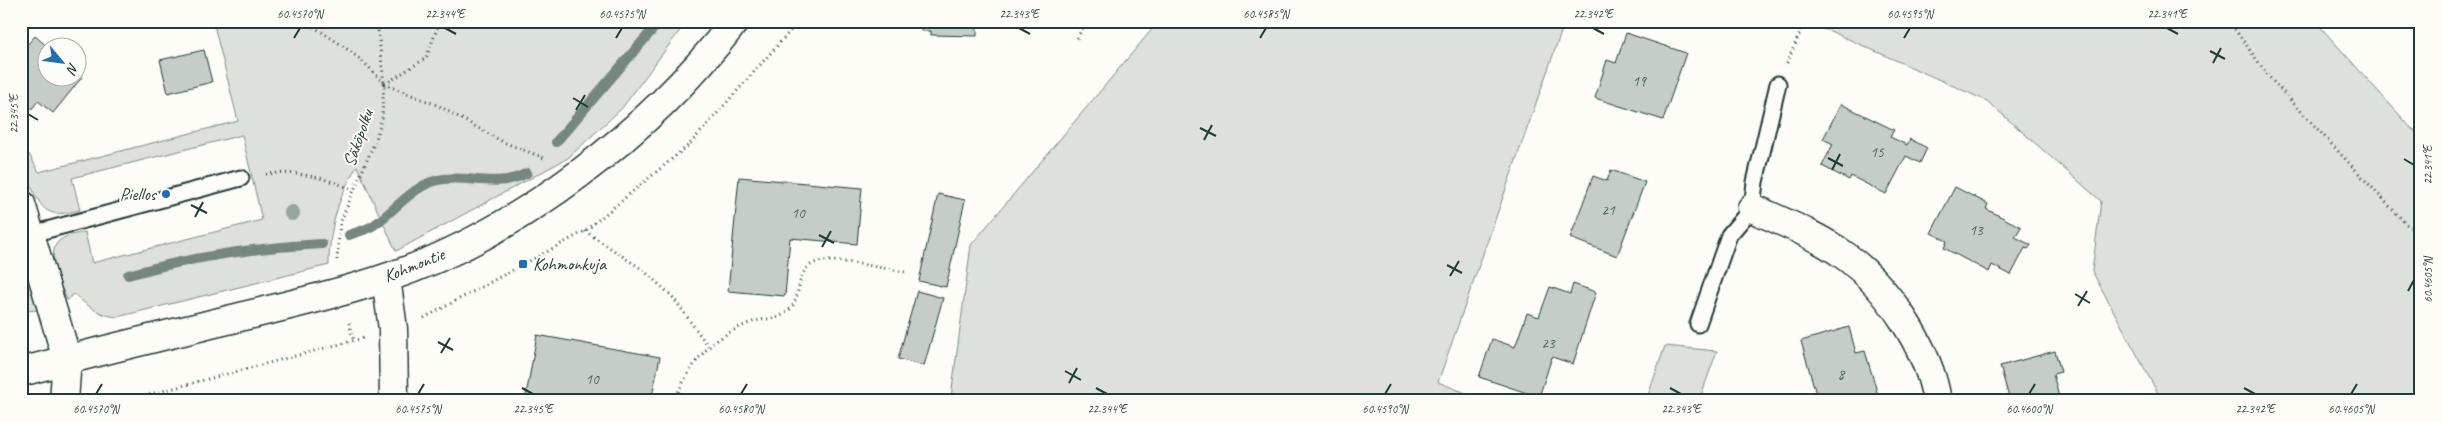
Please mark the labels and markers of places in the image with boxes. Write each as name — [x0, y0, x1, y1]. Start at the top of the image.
place label: Piellos — [120, 183, 158, 205]
marker: Piellos — [160, 188, 172, 200]
place label: Kohmonkuja — [533, 253, 607, 275]
marker: Kohmonkuja — [517, 258, 529, 270]

